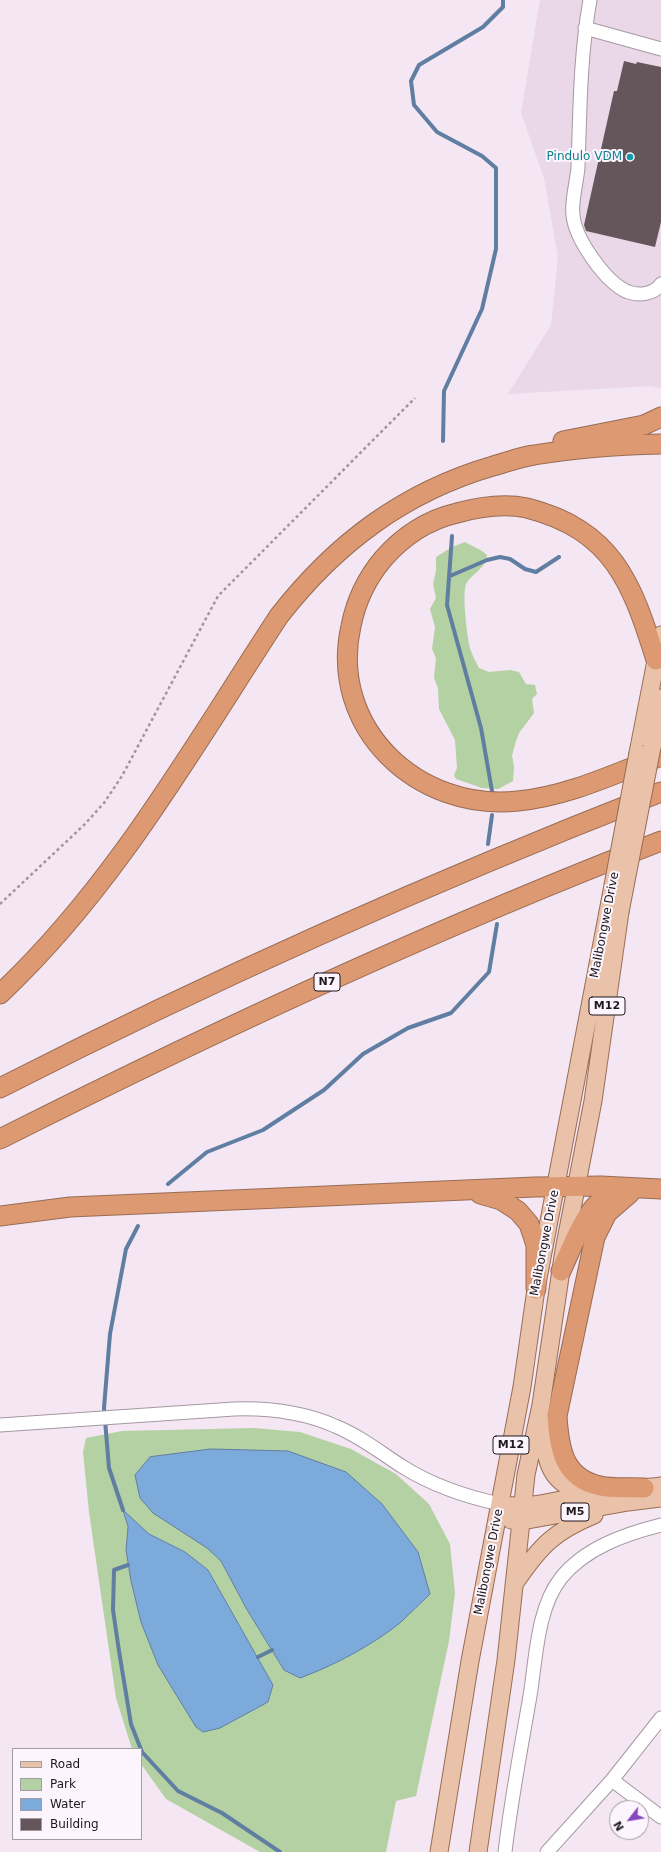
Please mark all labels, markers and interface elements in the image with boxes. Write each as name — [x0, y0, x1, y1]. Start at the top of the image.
place label: Pindulo VDM — [547, 150, 622, 164]
marker: Pindulo VDM — [625, 152, 635, 162]
street label: Malibongwe Drive — [588, 871, 622, 979]
road number: N7 — [314, 973, 340, 991]
road number: M12 — [589, 997, 625, 1015]
street label: Malibongwe Drive — [528, 1189, 562, 1297]
road number: M12 — [493, 1436, 529, 1454]
road number: M5 — [561, 1503, 589, 1521]
street label: Malibongwe Drive — [472, 1508, 506, 1616]
legend — [12, 1748, 142, 1840]
text: Road — [50, 1757, 80, 1771]
text: Park — [50, 1777, 76, 1791]
text: Water — [50, 1797, 85, 1811]
north arrow — [609, 1800, 649, 1840]
text: Building — [50, 1817, 99, 1831]
text: N — [611, 1819, 627, 1833]

